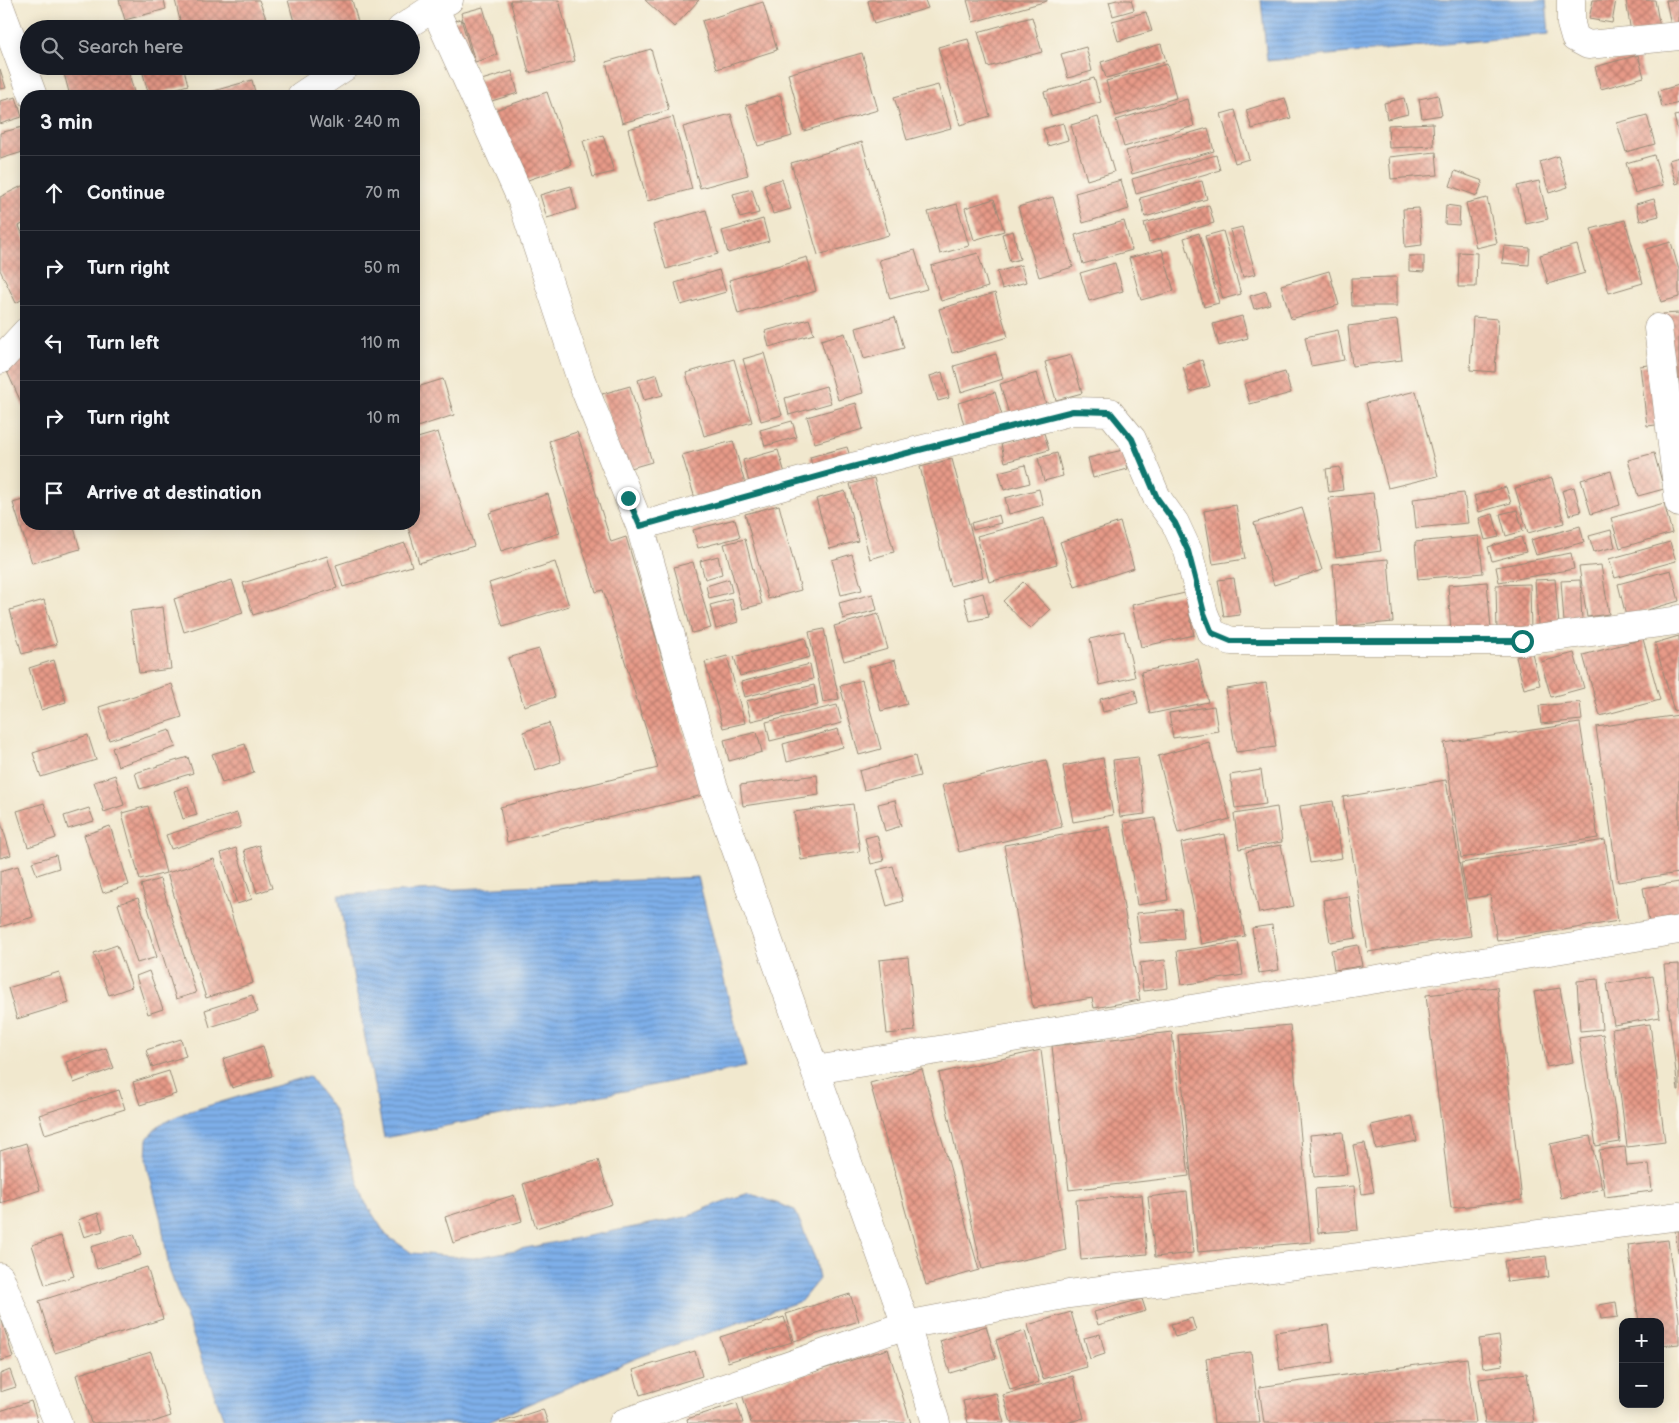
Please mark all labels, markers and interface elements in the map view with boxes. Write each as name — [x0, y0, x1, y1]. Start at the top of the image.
search box — [20, 20, 420, 75]
icon: search — [38, 34, 66, 62]
text: Search here — [78, 36, 183, 59]
text: 3 min — [40, 110, 93, 135]
text: Walk · 240 m — [310, 113, 400, 132]
icon: ahead — [40, 179, 68, 207]
text: Continue — [87, 182, 165, 205]
text: 70 m — [365, 184, 400, 203]
icon: right — [40, 254, 68, 282]
text: Turn right — [87, 257, 170, 280]
text: 50 m — [364, 259, 400, 278]
icon: left — [40, 329, 68, 357]
text: Turn left — [87, 332, 159, 355]
text: 110 m — [361, 334, 400, 353]
icon: right — [40, 404, 68, 432]
text: Turn right — [87, 407, 170, 430]
text: 10 m — [367, 409, 400, 428]
icon: arrive — [40, 479, 68, 507]
text: Arrive at destination — [87, 482, 262, 505]
route end — [617, 487, 640, 510]
route start — [1511, 630, 1534, 653]
map controls — [1619, 1318, 1664, 1408]
button: + — [1619, 1318, 1664, 1363]
button: − — [1619, 1363, 1664, 1408]

